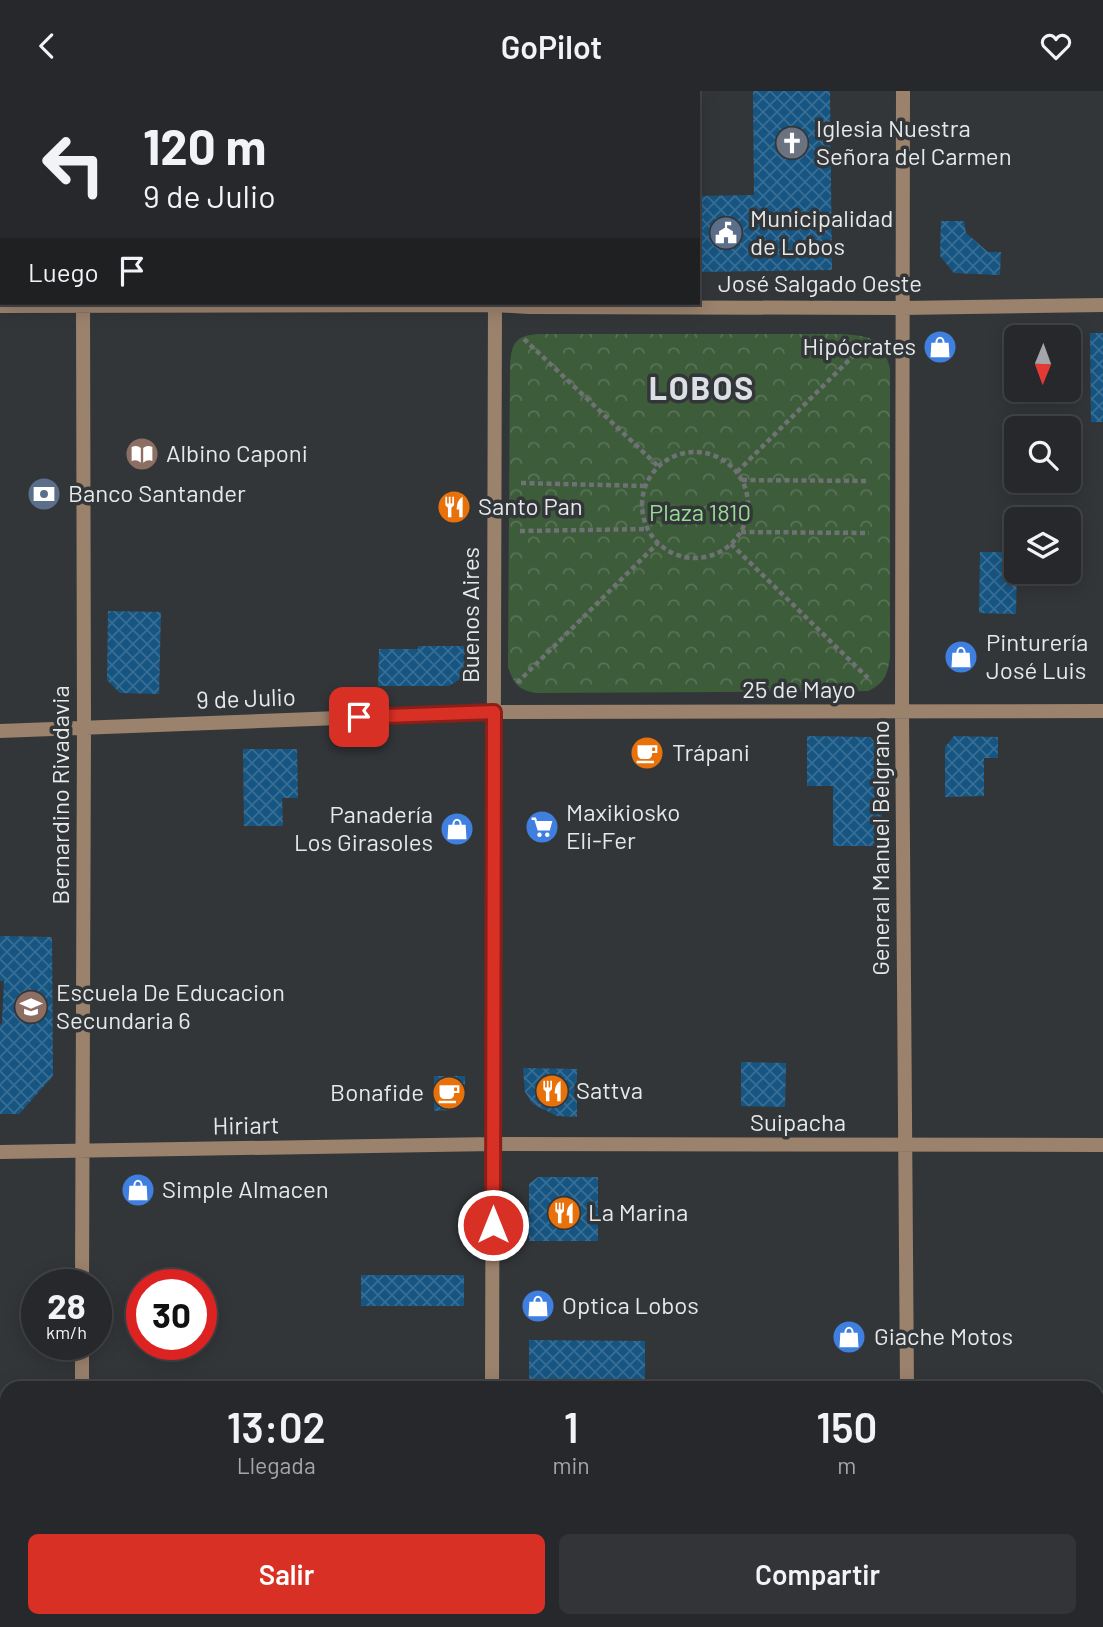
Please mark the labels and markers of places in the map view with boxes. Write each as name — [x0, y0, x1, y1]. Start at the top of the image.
place label: Iglesia Nuestra Señora del Carmen — [816, 113, 1012, 170]
church icon: Iglesia Nuestra Señora del Carmen — [773, 124, 811, 162]
place label: Municipalidad de Lobos — [750, 203, 893, 260]
public building icon: Municipalidad de Lobos — [707, 214, 745, 252]
shop icon: Hipócrates — [921, 328, 959, 366]
place label: Hipócrates — [802, 331, 916, 360]
library icon: Albino Caponi — [123, 435, 161, 473]
place label: Albino Caponi — [166, 438, 308, 467]
bank icon: Banco Santander — [25, 475, 63, 513]
place label: Banco Santander — [68, 478, 246, 507]
restaurant icon: Santo Pan — [435, 488, 473, 526]
place label: Santo Pan — [478, 491, 583, 520]
place label: Pinturería José Luis — [986, 627, 1088, 684]
shop icon: Pinturería José Luis — [942, 638, 980, 676]
pin — [329, 687, 389, 747]
cafe icon: Trápani — [628, 734, 666, 772]
place label: Trápani — [672, 737, 750, 766]
place label: Maxikiosko Eli-Fer — [566, 797, 680, 854]
place label: Panadería Los Girasoles — [294, 799, 433, 856]
supermarket icon: Maxikiosko Eli-Fer — [523, 808, 561, 846]
shop icon: Panadería Los Girasoles — [438, 810, 476, 848]
place label: Escuela De Educacion Secundaria 6 — [56, 977, 285, 1034]
school or university icon: Escuela De Educacion Secundaria 6 — [12, 988, 50, 1026]
restaurant icon: Sattva — [533, 1072, 571, 1110]
cafe icon: Bonafide — [430, 1074, 468, 1112]
place label: Sattva — [576, 1075, 643, 1104]
place label: Bonafide — [330, 1077, 424, 1106]
shop icon: Simple Almacen — [119, 1171, 157, 1209]
place label: Simple Almacen — [162, 1174, 329, 1203]
restaurant icon: La Marina — [545, 1194, 583, 1232]
place label: La Marina — [588, 1197, 688, 1226]
shop icon: Optica Lobos — [519, 1287, 557, 1325]
place label: Optica Lobos — [562, 1290, 699, 1319]
shop icon: Giache Motos — [830, 1318, 868, 1356]
place label: Giache Motos — [874, 1321, 1013, 1350]

